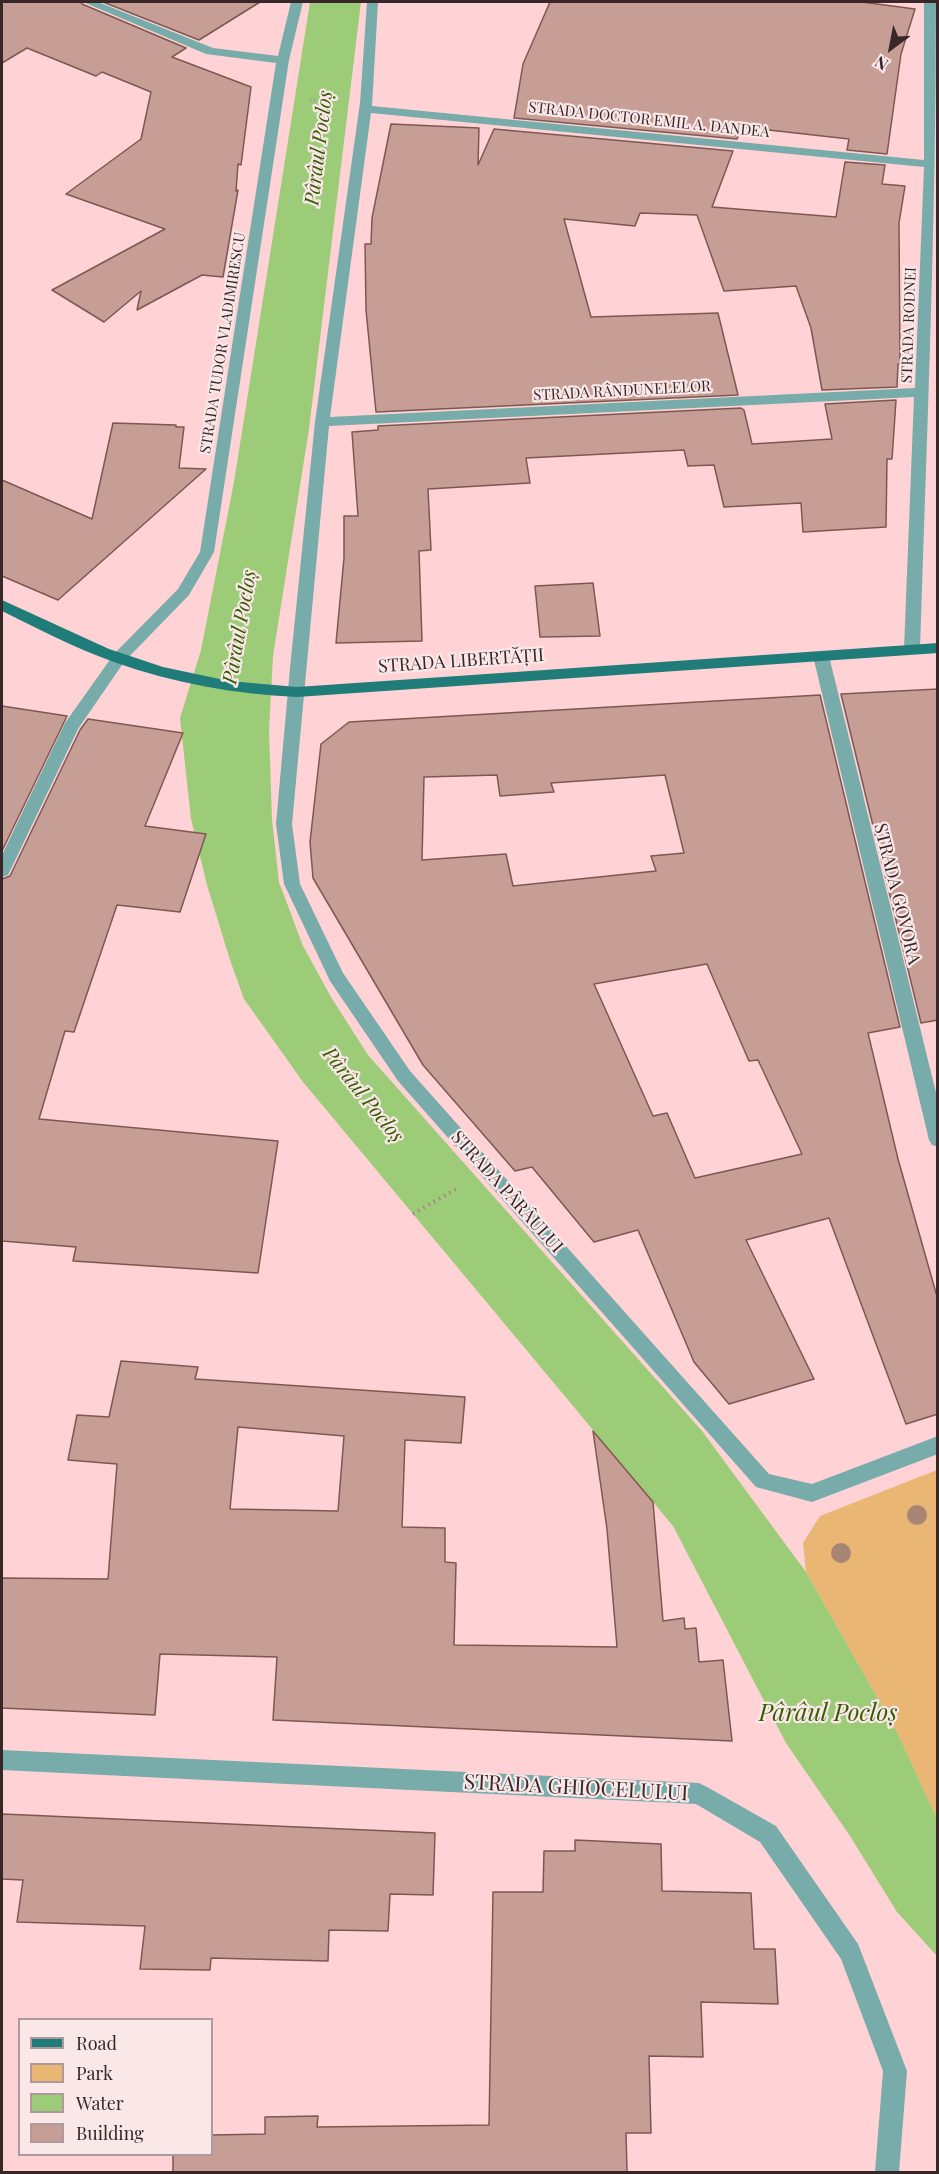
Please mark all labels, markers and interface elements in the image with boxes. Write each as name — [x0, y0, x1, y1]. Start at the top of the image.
north arrow — [861, 18, 921, 78]
text: N — [871, 52, 892, 76]
water label: Pârâul Pocloș — [300, 89, 338, 207]
street label: STRADA DOCTOR EMIL A. DANDEA — [528, 98, 770, 142]
street label: STRADA TUDOR VLADIMIRESCU — [197, 231, 249, 455]
street label: STRADA RODNEI — [898, 267, 920, 383]
street label: STRADA RÂNDUNELELOR — [533, 377, 711, 405]
water label: Pârâul Pocloș — [218, 568, 262, 686]
street label: STRADA LIBERTĂȚII — [377, 644, 545, 678]
street label: STRADA GOVORA — [869, 821, 925, 967]
water label: Pârâul Pocloș — [317, 1043, 409, 1147]
street label: STRADA PÂRÂULUI — [446, 1126, 568, 1258]
water label: Pârâul Pocloș — [759, 1700, 897, 1728]
street label: STRADA GHIOCELULUI — [463, 1770, 689, 1806]
legend — [18, 2018, 213, 2156]
text: Road — [76, 2031, 117, 2055]
text: Park — [76, 2061, 113, 2085]
text: Water — [76, 2091, 124, 2115]
text: Building — [76, 2121, 144, 2145]

